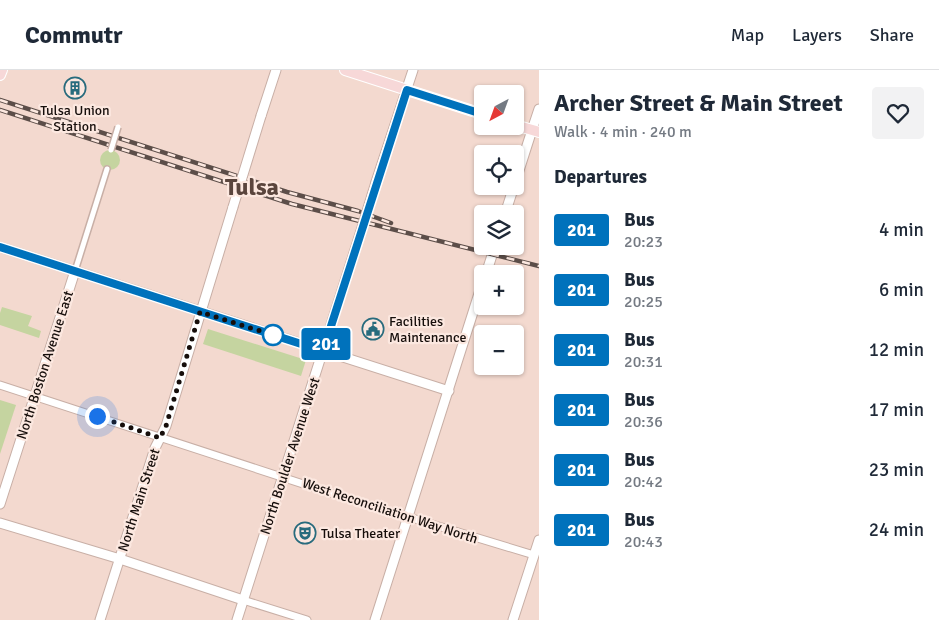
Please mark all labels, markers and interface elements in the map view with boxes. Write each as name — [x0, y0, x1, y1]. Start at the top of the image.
text: Commutr — [25, 20, 123, 50]
text: Map — [731, 24, 764, 46]
text: Layers — [792, 24, 842, 46]
text: Share — [870, 24, 914, 46]
building icon: Tulsa Union Station — [63, 76, 87, 100]
north arrow — [474, 85, 524, 135]
map controls — [474, 85, 524, 375]
button: heart — [872, 87, 924, 139]
text: Archer Street & Main Street — [554, 88, 843, 118]
place label: Tulsa Union Station — [40, 102, 110, 135]
text: Walk · 4 min · 240 m — [554, 122, 692, 142]
button: locate — [474, 145, 524, 195]
text: Departures — [554, 165, 647, 189]
district label: Tulsa — [225, 172, 279, 202]
button: layers — [474, 205, 524, 255]
text: Bus — [624, 208, 655, 232]
text: 4 min — [879, 218, 924, 242]
text: 201 — [567, 219, 596, 241]
text: 20:23 — [624, 232, 663, 252]
button: + — [474, 265, 524, 315]
text: Bus — [624, 268, 655, 292]
text: 6 min — [879, 278, 924, 302]
text: 201 — [567, 279, 596, 301]
street label: North Boston Avenue East — [13, 288, 77, 441]
text: 20:25 — [624, 292, 663, 312]
place label: Facilities Maintenance — [389, 313, 467, 346]
public building icon: Facilities Maintenance — [361, 317, 385, 341]
unlabelled marker — [262, 324, 284, 346]
button: − — [474, 325, 524, 375]
line badge: 201 — [297, 328, 355, 360]
text: Bus — [624, 328, 655, 352]
text: 201 — [311, 333, 341, 355]
text: 12 min — [869, 338, 924, 362]
text: 201 — [567, 339, 596, 361]
text: 20:31 — [624, 352, 663, 372]
street label: North Boulder Avenue West — [257, 375, 323, 537]
text: Bus — [624, 388, 655, 412]
text: 17 min — [869, 398, 924, 422]
text: 201 — [567, 399, 596, 421]
your location — [85, 404, 110, 429]
text: 20:36 — [624, 412, 663, 432]
street label: North Main Street — [114, 446, 164, 554]
text: Bus — [624, 448, 655, 472]
text: 23 min — [869, 458, 924, 482]
text: 201 — [567, 459, 596, 481]
text: 20:42 — [624, 472, 663, 492]
street label: West Reconciliation Way North — [300, 474, 480, 548]
text: Bus — [624, 508, 655, 532]
text: 24 min — [869, 518, 924, 542]
text: 201 — [567, 519, 596, 541]
theatre icon: Tulsa Theater — [293, 521, 317, 545]
place label: Tulsa Theater — [321, 525, 401, 542]
text: 20:43 — [624, 532, 663, 552]

